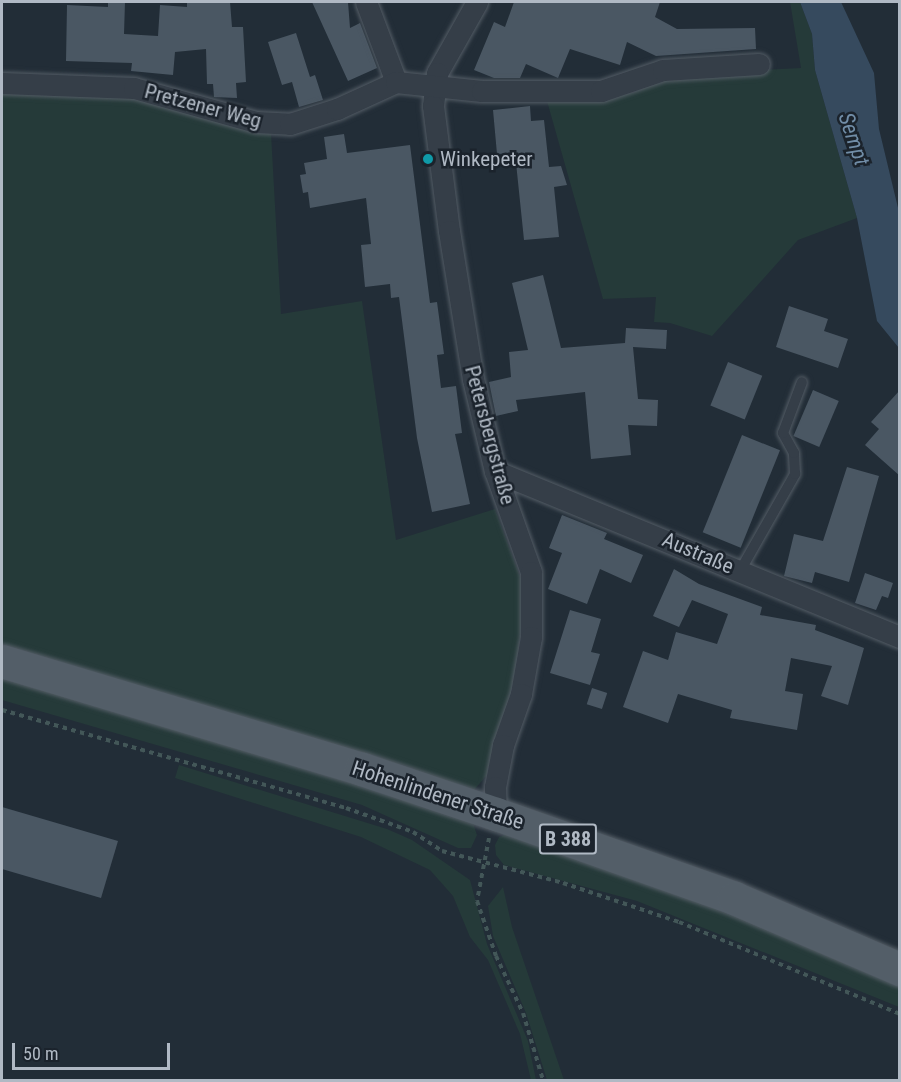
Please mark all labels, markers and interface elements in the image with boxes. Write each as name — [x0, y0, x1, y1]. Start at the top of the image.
street label: Pretzener Weg — [142, 78, 264, 134]
water label: Sempt — [833, 109, 875, 169]
place label: Winkepeter — [440, 146, 533, 172]
marker: Winkepeter — [421, 152, 435, 166]
street label: Petersbergstraße — [459, 363, 521, 507]
street label: Austraße — [659, 527, 737, 579]
street label: Hohenlindener Straße — [349, 755, 527, 835]
road number: B 388 — [538, 822, 598, 856]
scale bar — [15, 1031, 172, 1069]
text: 50 m — [23, 1043, 58, 1064]

